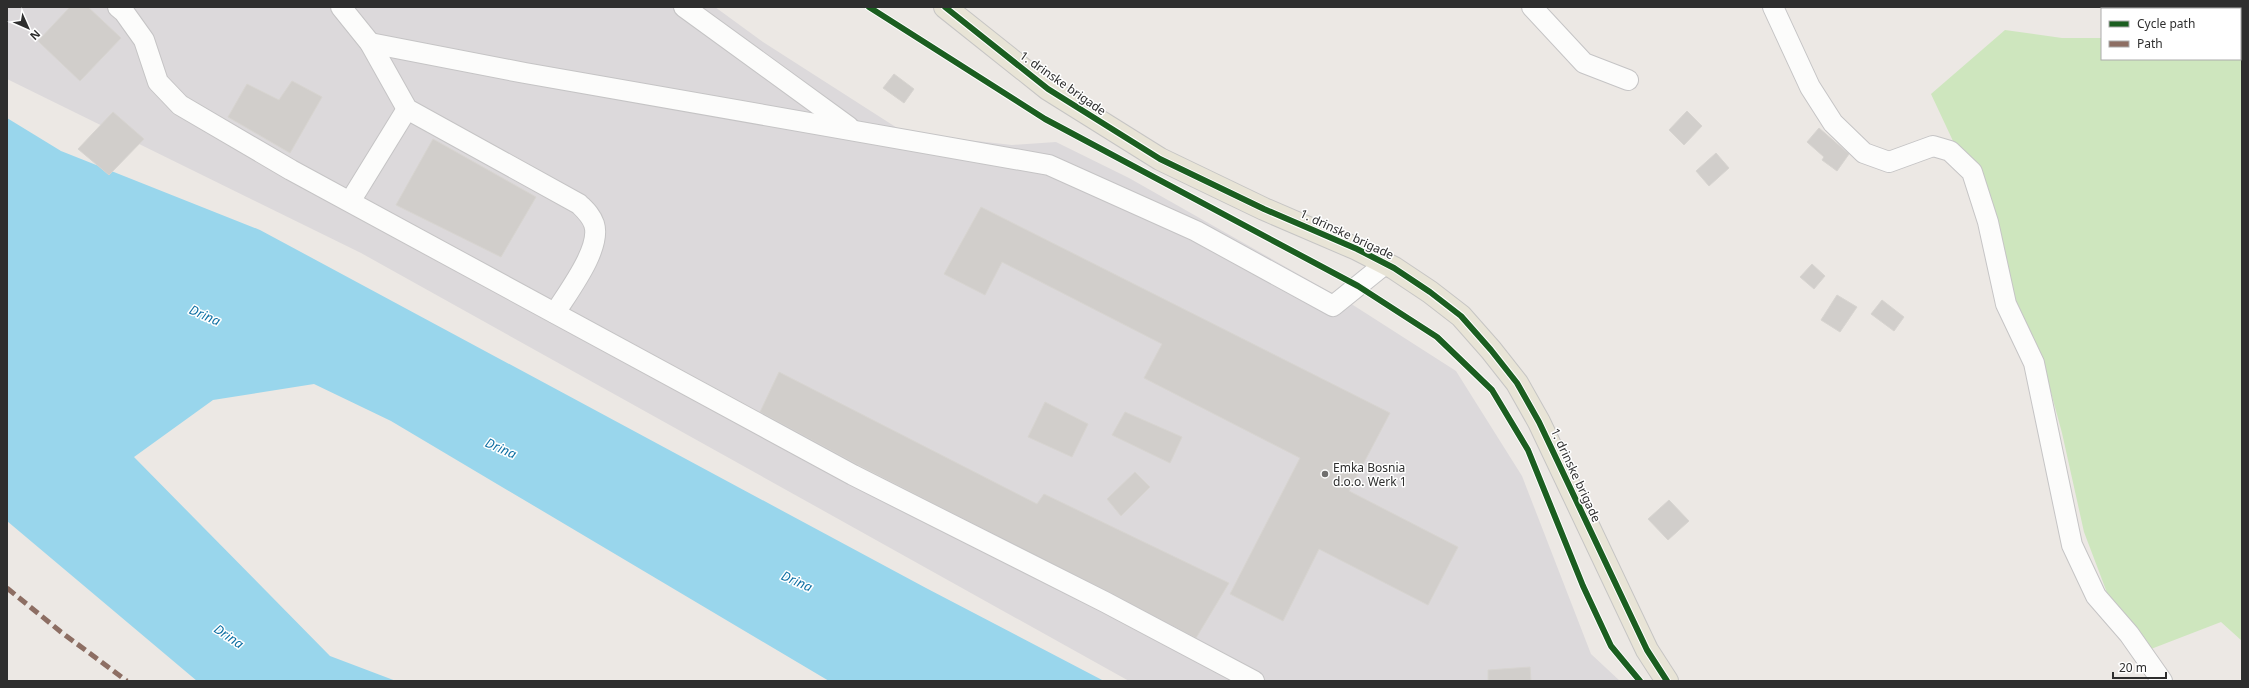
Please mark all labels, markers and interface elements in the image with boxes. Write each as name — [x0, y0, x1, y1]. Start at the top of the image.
north arrow — [8, 8, 48, 48]
legend — [2101, 8, 2241, 60]
text: Cycle path — [2137, 15, 2195, 32]
text: N — [27, 27, 44, 44]
text: Path — [2137, 35, 2163, 52]
street label: 1. drinske brigade — [1016, 47, 1110, 119]
street label: 1. drinske brigade — [1297, 205, 1397, 263]
water label: Drina — [187, 300, 224, 330]
street label: 1. drinske brigade — [1547, 425, 1605, 525]
water label: Drina — [483, 433, 520, 463]
place label: Emka Bosnia d.o.o. Werk 1 — [1333, 459, 1407, 490]
marker: Emka Bosnia d.o.o. Werk 1 — [1320, 469, 1330, 479]
water label: Drina — [779, 566, 816, 596]
water label: Drina — [211, 620, 248, 653]
scale bar — [2113, 654, 2166, 680]
text: 20 m — [2119, 659, 2147, 676]

